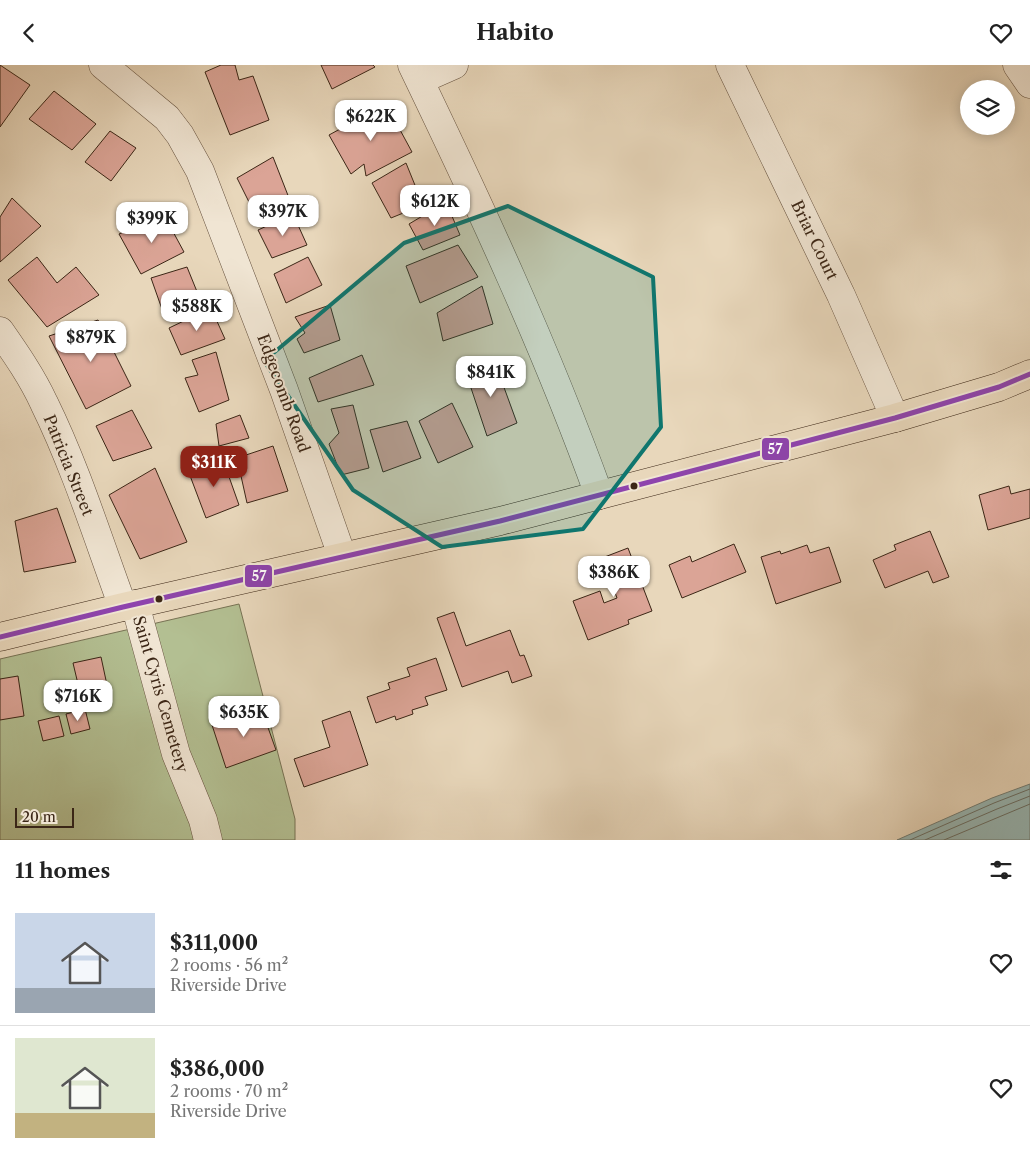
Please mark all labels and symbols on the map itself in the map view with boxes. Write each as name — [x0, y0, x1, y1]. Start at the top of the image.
pin: $622K — [336, 99, 406, 142]
pin: $612K — [400, 185, 470, 227]
pin: $397K — [248, 195, 318, 237]
street label: Briar Court — [787, 197, 843, 283]
pin: $399K — [117, 201, 187, 244]
pin: $588K — [162, 289, 232, 332]
pin: $879K — [56, 321, 126, 363]
street label: Edgecomb Road — [253, 331, 315, 455]
pin: $841K — [456, 355, 526, 398]
street label: Patricia Street — [40, 412, 98, 519]
line badge: 57 — [761, 437, 790, 461]
text: 57 — [767, 440, 783, 458]
pin: $311K — [179, 445, 249, 488]
unlabelled marker — [629, 481, 639, 491]
pin: $386K — [579, 555, 649, 598]
line badge: 57 — [244, 564, 273, 588]
text: 57 — [251, 567, 267, 585]
unlabelled marker — [154, 594, 164, 604]
street label: Saint Cyris Cemetery — [129, 613, 193, 776]
pin: $716K — [43, 679, 113, 722]
pin: $635K — [209, 695, 279, 738]
scale bar — [15, 805, 74, 828]

